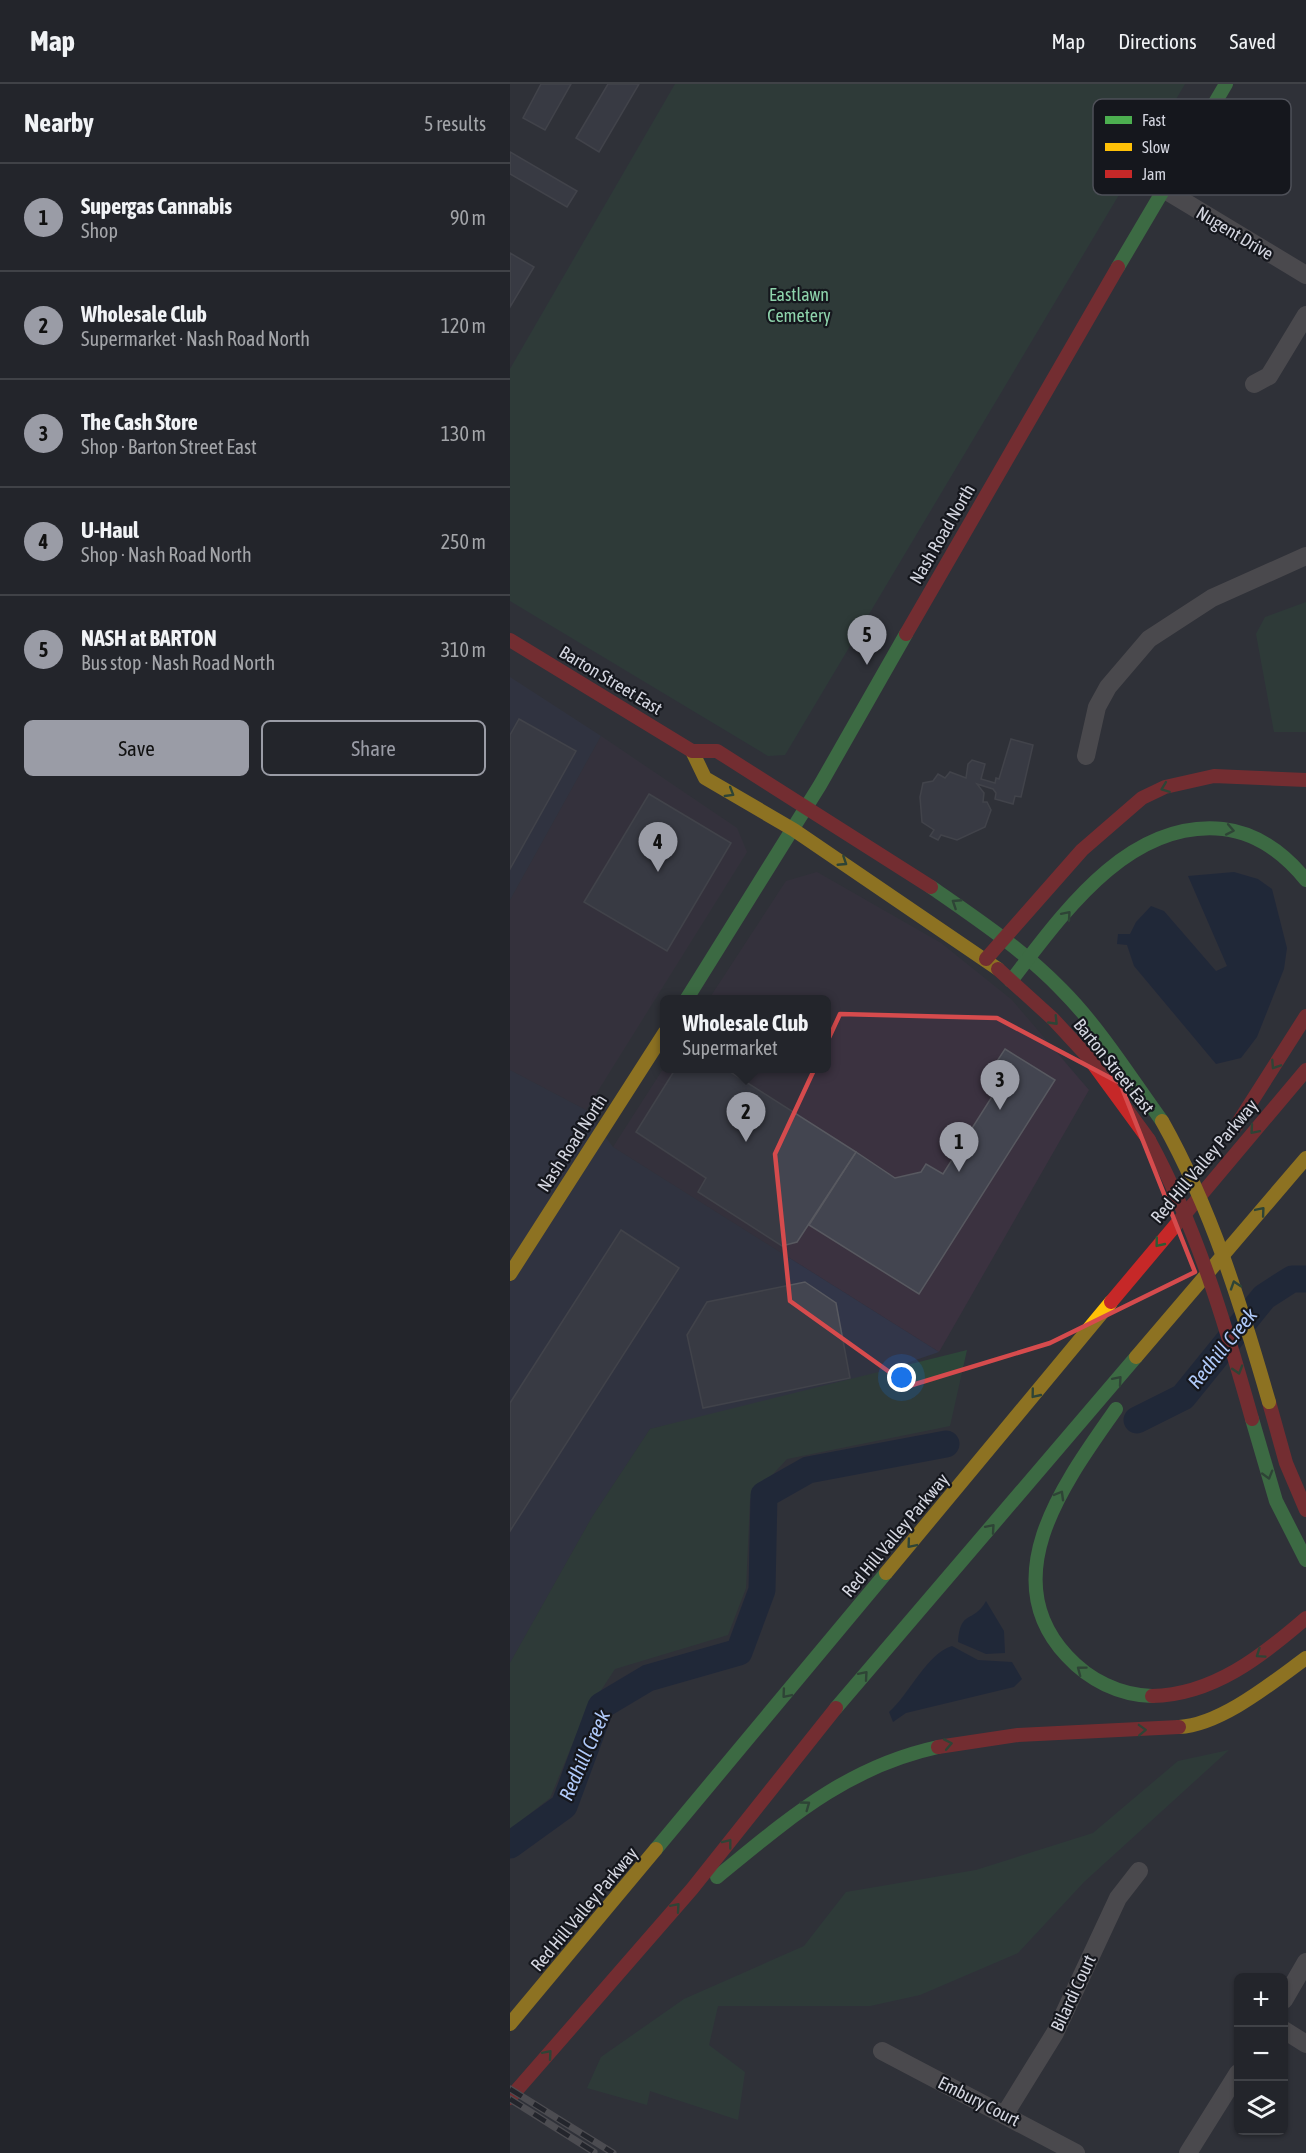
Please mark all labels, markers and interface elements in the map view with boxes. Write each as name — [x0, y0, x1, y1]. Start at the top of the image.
text: Map — [30, 25, 75, 57]
text: Map — [1051, 29, 1085, 53]
text: Directions — [1118, 29, 1197, 53]
text: Saved — [1230, 29, 1276, 53]
legend — [1093, 99, 1291, 195]
text: Nearby — [24, 108, 94, 138]
text: Fast — [1142, 111, 1166, 129]
text: 5 results — [424, 112, 486, 135]
text: Slow — [1142, 138, 1170, 156]
text: Jam — [1142, 165, 1166, 183]
text: Supergas Cannabis — [81, 193, 232, 219]
street label: Nugent Drive — [1193, 202, 1277, 264]
text: 1 — [39, 206, 48, 229]
text: 90 m — [450, 206, 486, 229]
text: Shop — [81, 219, 118, 242]
park label: Eastlawn Cemetery — [767, 284, 831, 326]
text: Wholesale Club — [81, 301, 207, 327]
text: 2 — [39, 314, 48, 337]
text: 120 m — [441, 314, 486, 337]
text: Supermarket · Nash Road North — [81, 327, 310, 350]
text: The Cash Store — [81, 409, 198, 435]
text: 3 — [39, 422, 48, 445]
text: 130 m — [441, 422, 486, 445]
text: Shop · Barton Street East — [81, 435, 257, 458]
street label: Nash Road North — [905, 480, 979, 588]
text: U-Haul — [81, 517, 139, 543]
text: 4 — [39, 530, 48, 553]
text: 250 m — [441, 530, 486, 553]
text: Shop · Nash Road North — [81, 543, 252, 566]
pin: 5 — [848, 616, 886, 665]
text: NASH at BARTON — [81, 625, 217, 651]
text: 5 — [39, 638, 48, 661]
text: 310 m — [441, 638, 486, 661]
street label: Barton Street East — [556, 641, 666, 719]
text: Bus stop · Nash Road North — [81, 651, 275, 674]
button: Save — [24, 720, 249, 776]
button: Share — [261, 720, 486, 776]
one-way arrow — [1160, 781, 1171, 793]
one-way arrow — [724, 785, 734, 797]
pin: 4 — [638, 822, 678, 872]
one-way arrow — [1225, 823, 1235, 836]
one-way arrow — [836, 855, 847, 866]
one-way arrow — [952, 899, 962, 911]
one-way arrow — [1060, 911, 1071, 922]
popup — [660, 995, 831, 1073]
text: Wholesale Club — [683, 1010, 808, 1036]
one-way arrow — [1047, 1014, 1058, 1024]
street label: Barton Street East — [1069, 1014, 1159, 1118]
text: Supermarket — [683, 1036, 778, 1059]
one-way arrow — [1271, 1059, 1282, 1070]
pin: 3 — [980, 1060, 1020, 1110]
street label: Nash Road North — [533, 1091, 611, 1195]
pin: 2 — [726, 1092, 766, 1142]
street label: Red Hill Valley Parkway — [1146, 1095, 1262, 1227]
pin: 1 — [940, 1122, 978, 1172]
one-way arrow — [1250, 1123, 1261, 1134]
one-way arrow — [1254, 1207, 1265, 1218]
one-way arrow — [1155, 1236, 1166, 1247]
one-way arrow — [1229, 1280, 1242, 1291]
water label: Redhill Creek — [1183, 1303, 1261, 1393]
your location — [887, 1363, 916, 1392]
one-way arrow — [1231, 1364, 1243, 1375]
one-way arrow — [1111, 1376, 1122, 1387]
one-way arrow — [1032, 1387, 1043, 1398]
street label: Red Hill Valley Parkway — [837, 1469, 953, 1601]
one-way arrow — [1261, 1469, 1273, 1480]
one-way arrow — [1053, 1491, 1064, 1501]
one-way arrow — [984, 1524, 995, 1535]
one-way arrow — [907, 1537, 918, 1548]
one-way arrow — [1256, 1647, 1267, 1658]
one-way arrow — [1077, 1666, 1088, 1677]
one-way arrow — [857, 1671, 868, 1682]
one-way arrow — [783, 1687, 794, 1698]
water label: Redhill Creek — [554, 1706, 614, 1804]
one-way arrow — [1137, 1723, 1146, 1736]
one-way arrow — [942, 1738, 952, 1751]
one-way arrow — [800, 1802, 811, 1813]
one-way arrow — [720, 1839, 731, 1850]
street label: Red Hill Valley Parkway — [526, 1843, 642, 1975]
one-way arrow — [669, 1903, 680, 1914]
street label: Bilardi Court — [1046, 1951, 1100, 2035]
map controls — [1234, 1973, 1288, 2135]
button: + — [1234, 1973, 1288, 2027]
button: − — [1234, 2027, 1288, 2081]
one-way arrow — [541, 2050, 552, 2061]
street label: Embury Court — [935, 2072, 1023, 2130]
button: layers — [1234, 2081, 1288, 2135]

